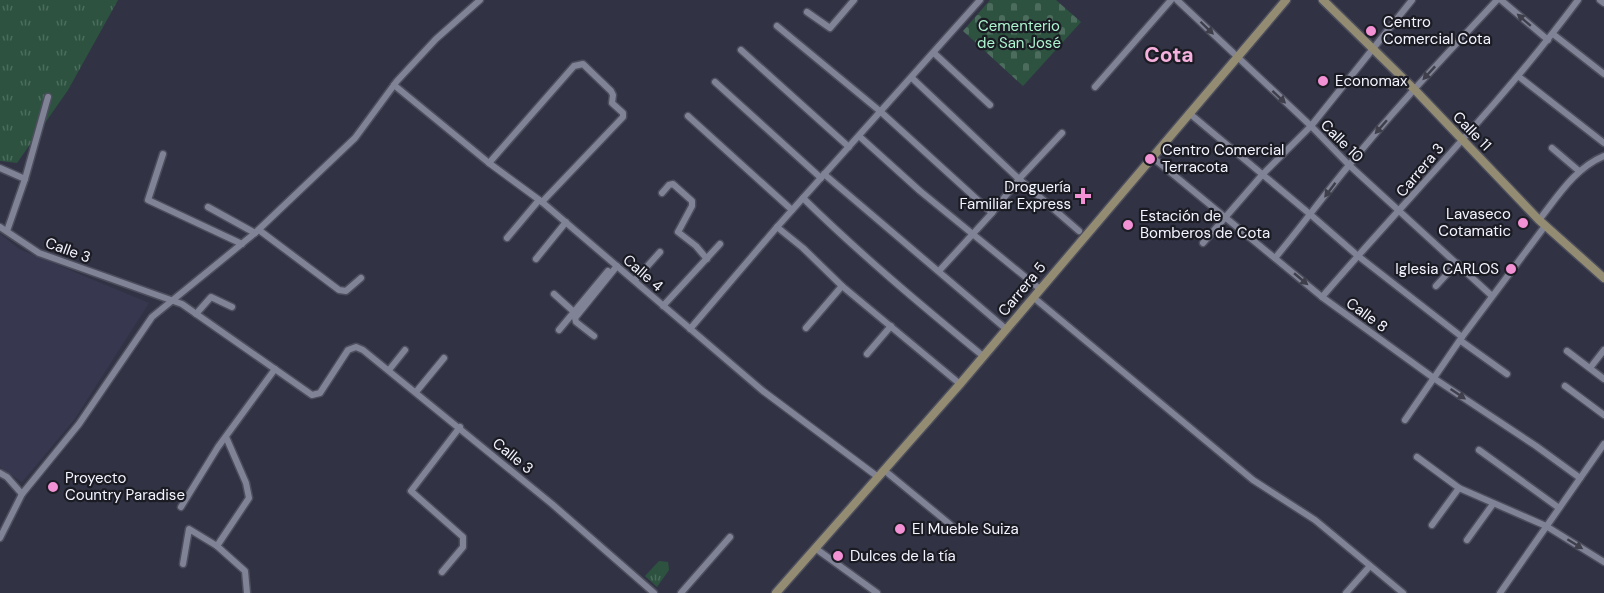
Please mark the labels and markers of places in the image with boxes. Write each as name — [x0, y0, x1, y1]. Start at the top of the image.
place label: Centro Comercial Cota — [1383, 12, 1491, 49]
marker: Centro Comercial Cota — [1364, 24, 1378, 38]
place label: Economax — [1335, 71, 1408, 91]
marker: Economax — [1316, 74, 1330, 88]
place label: Centro Comercial Terracota — [1162, 140, 1284, 177]
marker: Centro Comercial Terracota — [1143, 152, 1157, 166]
place label: Droguería Familiar Express — [960, 177, 1071, 214]
marker: Droguería Familiar Express — [1076, 189, 1090, 203]
place label: Lavaseco Cotamatic — [1438, 204, 1511, 241]
place label: Estación de Bomberos de Cota — [1140, 206, 1270, 243]
marker: Lavaseco Cotamatic — [1516, 216, 1530, 230]
marker: Estación de Bomberos de Cota — [1121, 218, 1135, 232]
place label: Iglesia CARLOS — [1395, 259, 1499, 279]
marker: Iglesia CARLOS — [1504, 262, 1518, 276]
place label: Proyecto Country Paradise — [65, 468, 185, 505]
marker: Proyecto Country Paradise — [46, 480, 60, 494]
place label: El Mueble Suiza — [912, 519, 1019, 539]
marker: El Mueble Suiza — [893, 522, 907, 536]
place label: Dulces de la tía — [850, 546, 956, 566]
marker: Dulces de la tía — [831, 549, 845, 563]

